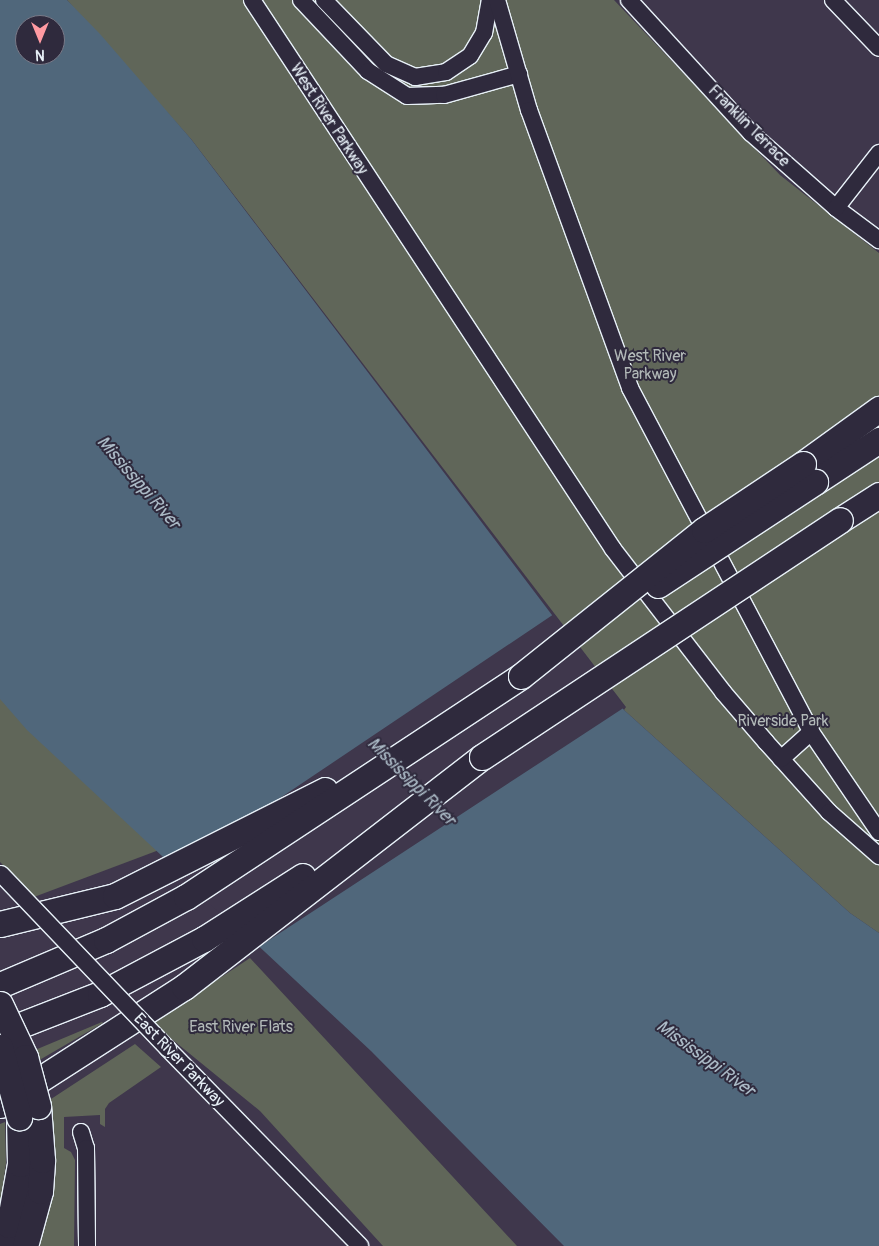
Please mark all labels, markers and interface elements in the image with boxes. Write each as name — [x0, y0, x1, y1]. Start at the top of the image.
north arrow — [15, 15, 65, 65]
text: N — [35, 46, 45, 63]
street label: West River Parkway — [286, 60, 372, 178]
street label: Franklin Terrace — [704, 81, 794, 171]
park label: West River Parkway — [614, 346, 686, 384]
water label: Mississippi River — [92, 432, 184, 534]
park label: Riverside Park — [738, 711, 828, 731]
water label: Mississippi River — [362, 733, 460, 831]
street label: East River Parkway — [129, 1009, 229, 1111]
water label: Mississippi River — [652, 1016, 758, 1102]
park label: East River Flats — [189, 1017, 293, 1037]

